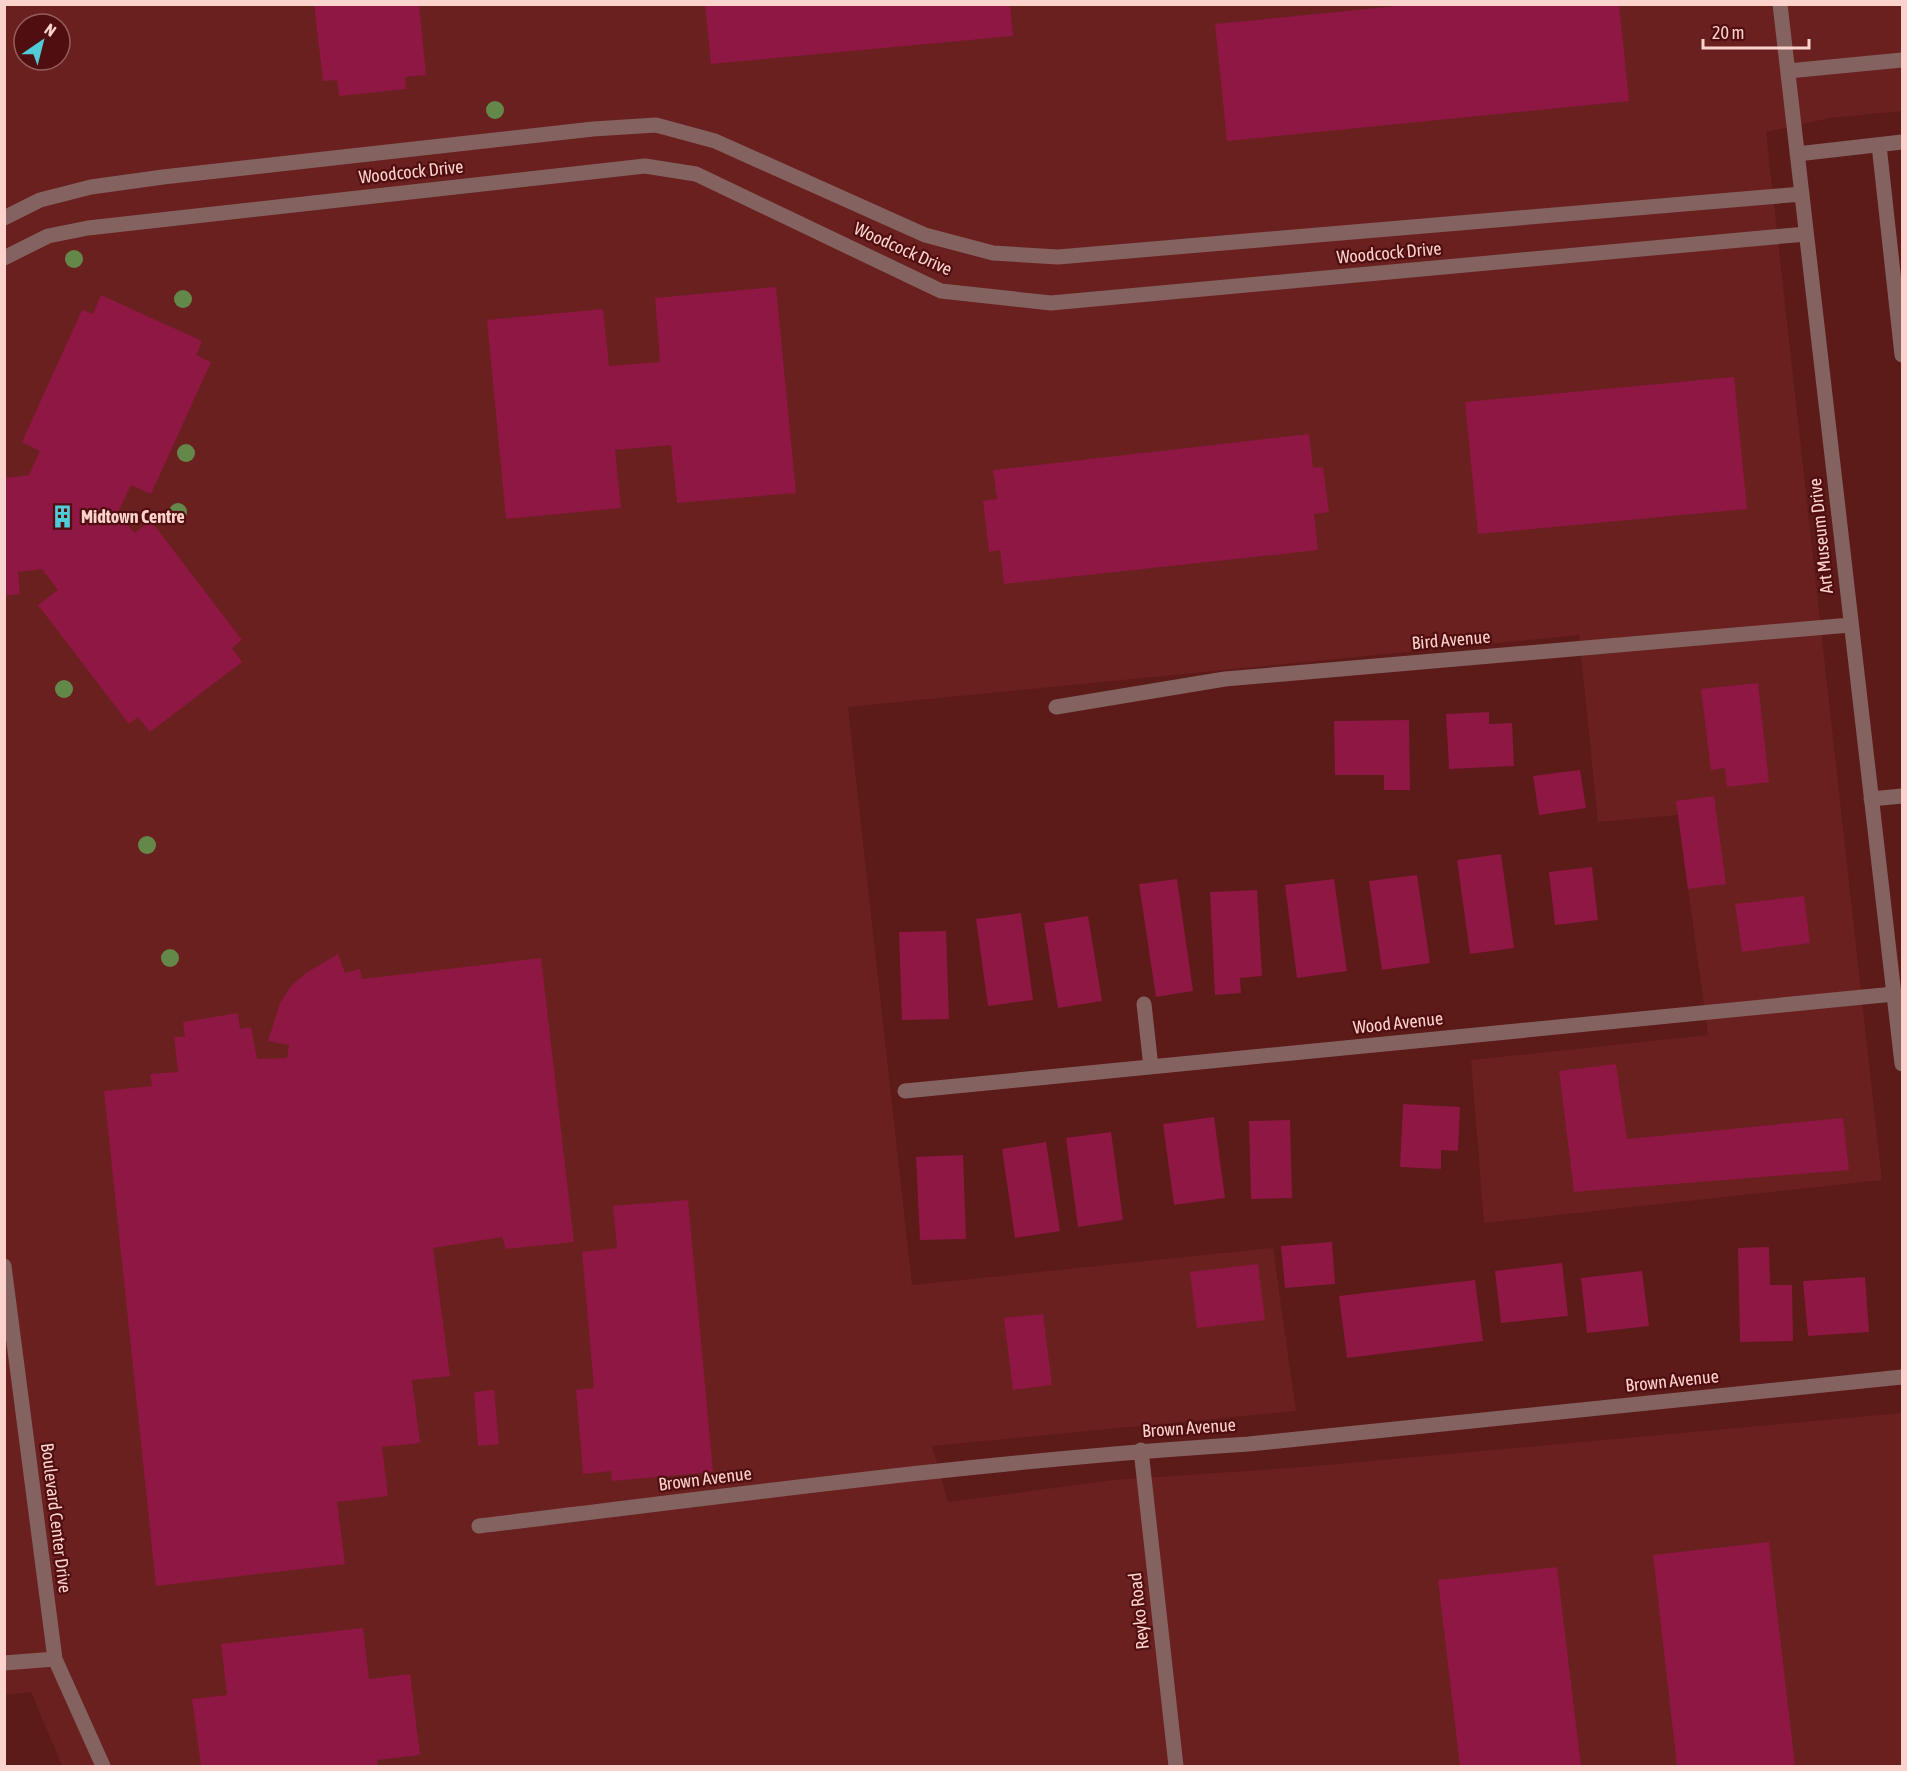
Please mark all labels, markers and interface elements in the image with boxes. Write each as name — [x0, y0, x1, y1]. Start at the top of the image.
north arrow — [12, 12, 72, 72]
scale bar — [1703, 12, 1810, 50]
text: N — [42, 20, 60, 40]
text: 20 m — [1712, 22, 1744, 43]
street label: Woodcock Drive — [358, 156, 464, 187]
street label: Woodcock Drive — [851, 218, 955, 280]
street label: Woodcock Drive — [1336, 237, 1442, 268]
street label: Art Museum Drive — [1804, 477, 1837, 595]
building icon: Midtown Centre — [50, 504, 76, 530]
place label: Midtown Centre — [81, 506, 185, 527]
street label: Bird Avenue — [1411, 626, 1491, 653]
street label: Wood Avenue — [1352, 1007, 1444, 1038]
street label: Brown Avenue — [1624, 1365, 1720, 1396]
street label: Brown Avenue — [1141, 1414, 1237, 1441]
street label: Boulevard Center Drive — [37, 1442, 76, 1594]
street label: Brown Avenue — [657, 1462, 753, 1495]
street label: Reyko Road — [1124, 1572, 1153, 1651]

